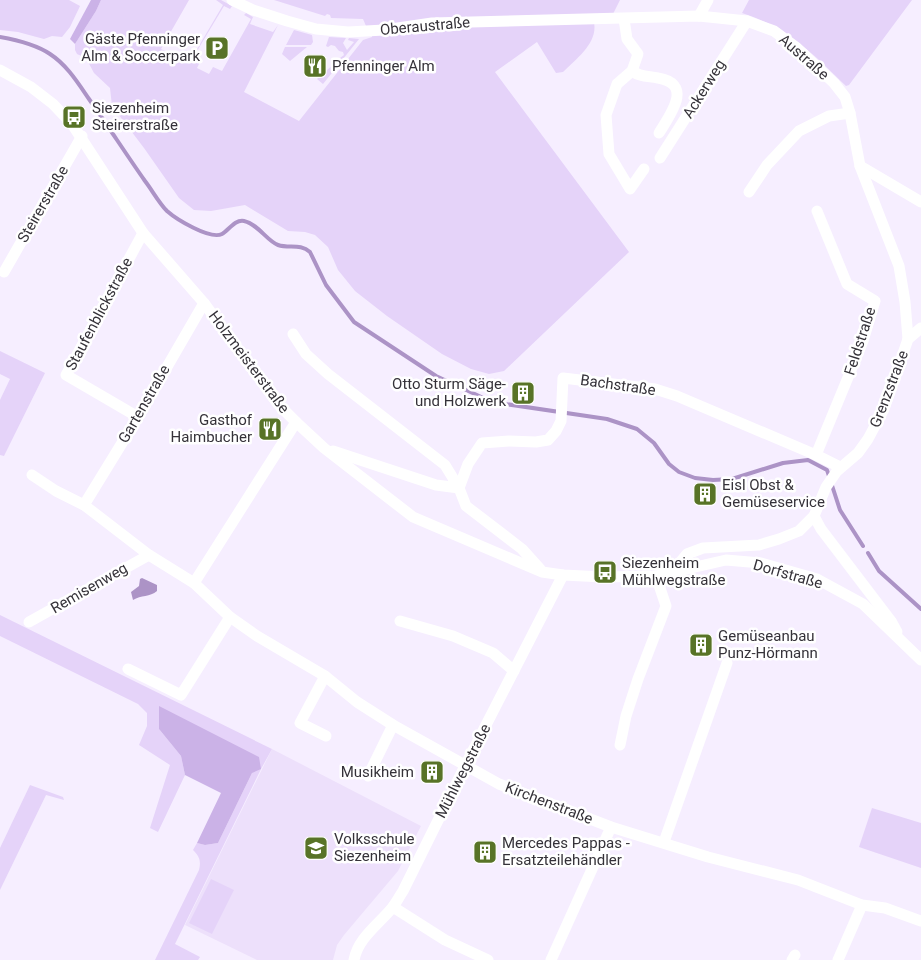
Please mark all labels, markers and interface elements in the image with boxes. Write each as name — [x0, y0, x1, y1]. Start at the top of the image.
street label: Oberaustraße — [379, 13, 471, 39]
place label: Gäste Pfenninger Alm & Soccerpark — [81, 30, 200, 65]
street label: Austraße — [775, 30, 833, 84]
parking icon: Gäste Pfenninger Alm & Soccerpark — [204, 35, 230, 61]
restaurant icon: Pfenninger Alm — [302, 53, 328, 79]
street label: Ackerweg — [679, 56, 729, 122]
place label: Pfenninger Alm — [332, 57, 435, 75]
place label: Siezenheim Steirerstraße — [92, 99, 178, 134]
bus stop icon: Siezenheim Steirerstraße — [61, 104, 87, 130]
street label: Steirerstraße — [14, 162, 72, 246]
street label: Staufenblickstraße — [62, 254, 136, 373]
street label: Feldstraße — [841, 305, 879, 377]
street label: Holzmeisterstraße — [205, 307, 293, 417]
street label: Grenzstraße — [866, 348, 912, 430]
street label: Gartenstraße — [114, 362, 174, 446]
street label: Bachstraße — [579, 371, 657, 399]
place label: Otto Sturm Säge- und Holzwerk — [392, 375, 506, 410]
building icon: Otto Sturm Säge- und Holzwerk — [510, 380, 536, 406]
place label: Gasthof Haimbucher — [170, 411, 253, 446]
restaurant icon: Gasthof Haimbucher — [257, 416, 283, 442]
place label: Eisl Obst & Gemüseservice — [722, 476, 825, 511]
building icon: Eisl Obst & Gemüseservice — [692, 481, 718, 507]
place label: Siezenheim Mühlwegstraße — [622, 554, 725, 589]
street label: Dorfstraße — [751, 556, 825, 592]
street label: Remisenweg — [47, 559, 131, 617]
bus stop icon: Siezenheim Mühlwegstraße — [592, 559, 618, 585]
place label: Gemüseanbau Punz-Hörmann — [718, 627, 818, 662]
building icon: Gemüseanbau Punz-Hörmann — [688, 632, 714, 658]
street label: Mühlwegstraße — [432, 721, 495, 821]
building icon: Musikheim — [419, 759, 445, 785]
place label: Musikheim — [341, 763, 414, 781]
street label: Kirchenstraße — [502, 778, 596, 828]
place label: Volksschule Siezenheim — [334, 830, 415, 865]
place label: Mercedes Pappas - Ersatzteilehändler — [502, 834, 630, 869]
school or university icon: Volksschule Siezenheim — [303, 835, 329, 861]
building icon: Mercedes Pappas - Ersatzteilehändler — [472, 839, 498, 865]

